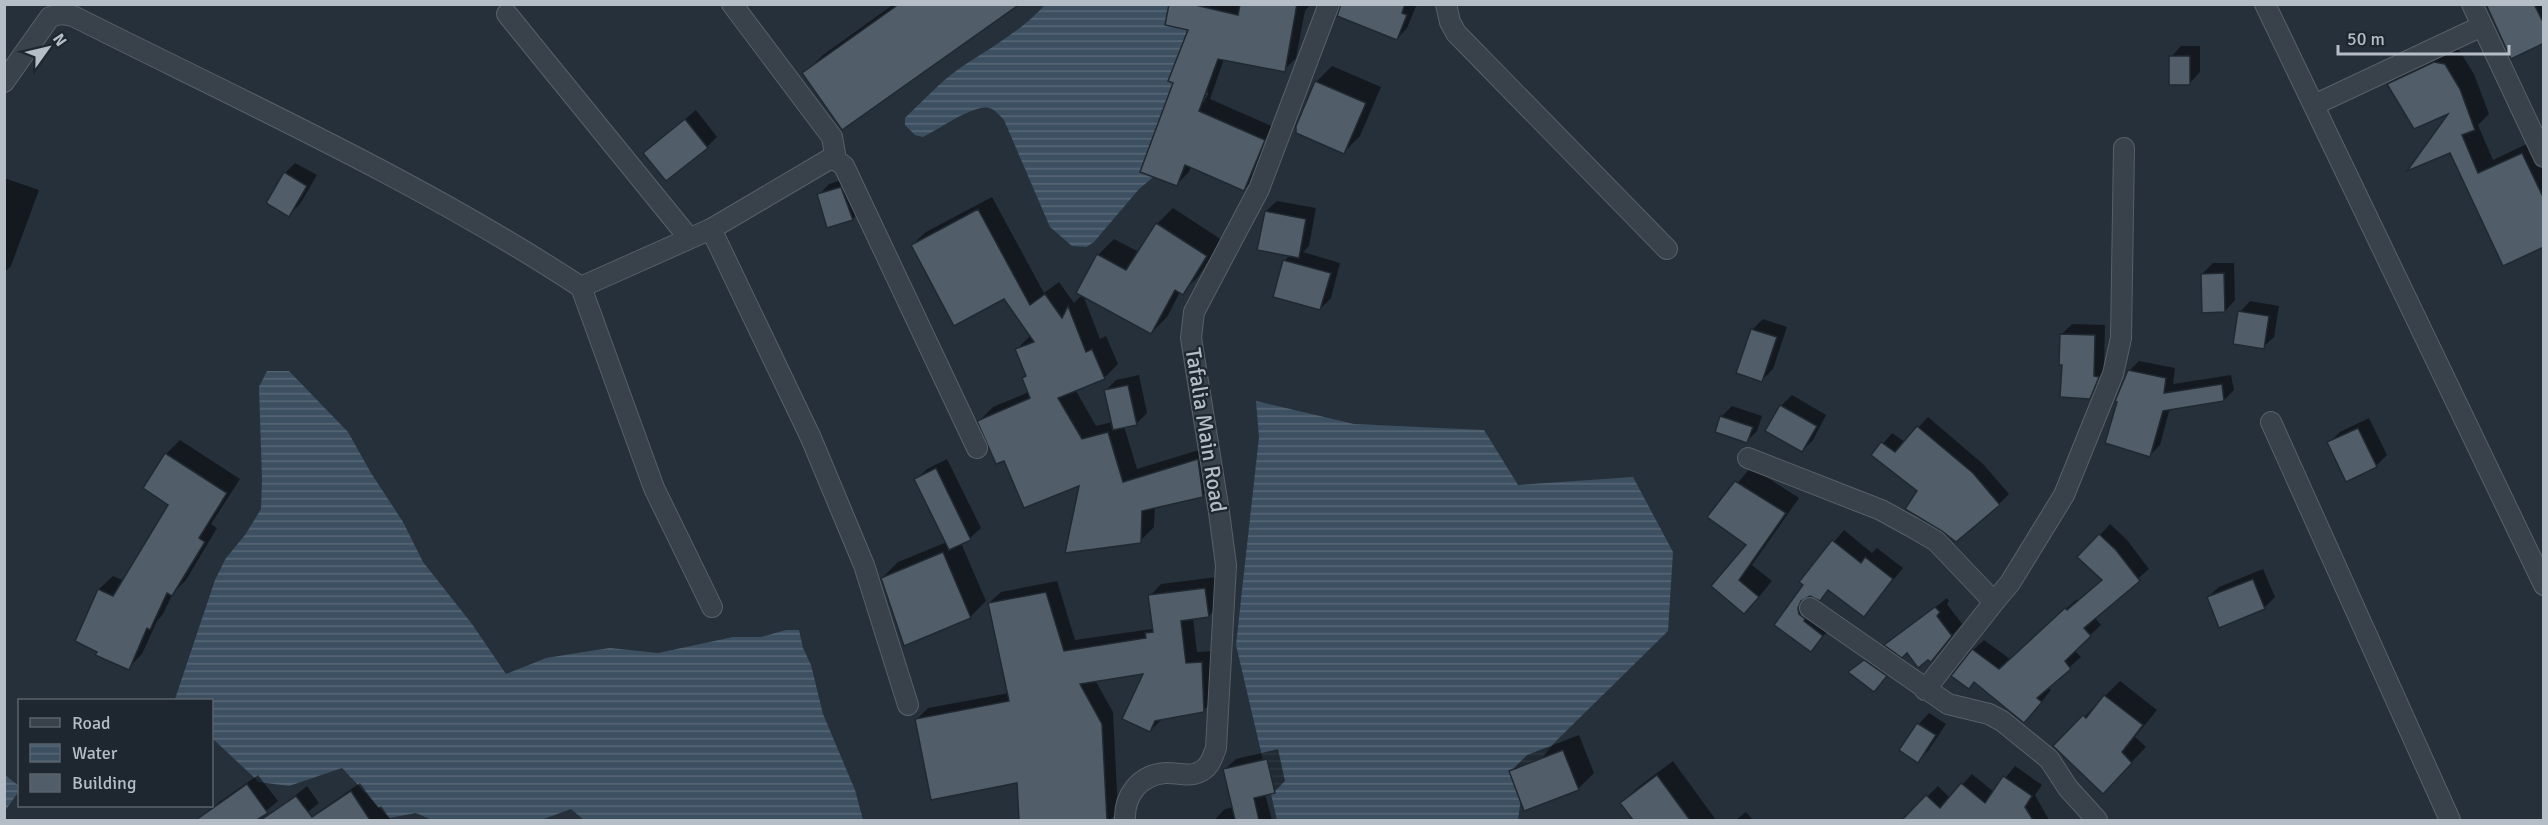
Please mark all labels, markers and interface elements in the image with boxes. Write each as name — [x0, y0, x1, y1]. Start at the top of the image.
north arrow — [18, 18, 78, 78]
scale bar — [2338, 18, 2509, 56]
text: 50 m — [2347, 28, 2385, 50]
text: N — [48, 30, 71, 50]
street label: Tafalia Main Road — [1180, 346, 1232, 514]
legend — [18, 699, 213, 807]
text: Road — [72, 712, 111, 734]
text: Water — [72, 742, 118, 764]
text: Building — [72, 772, 136, 794]

